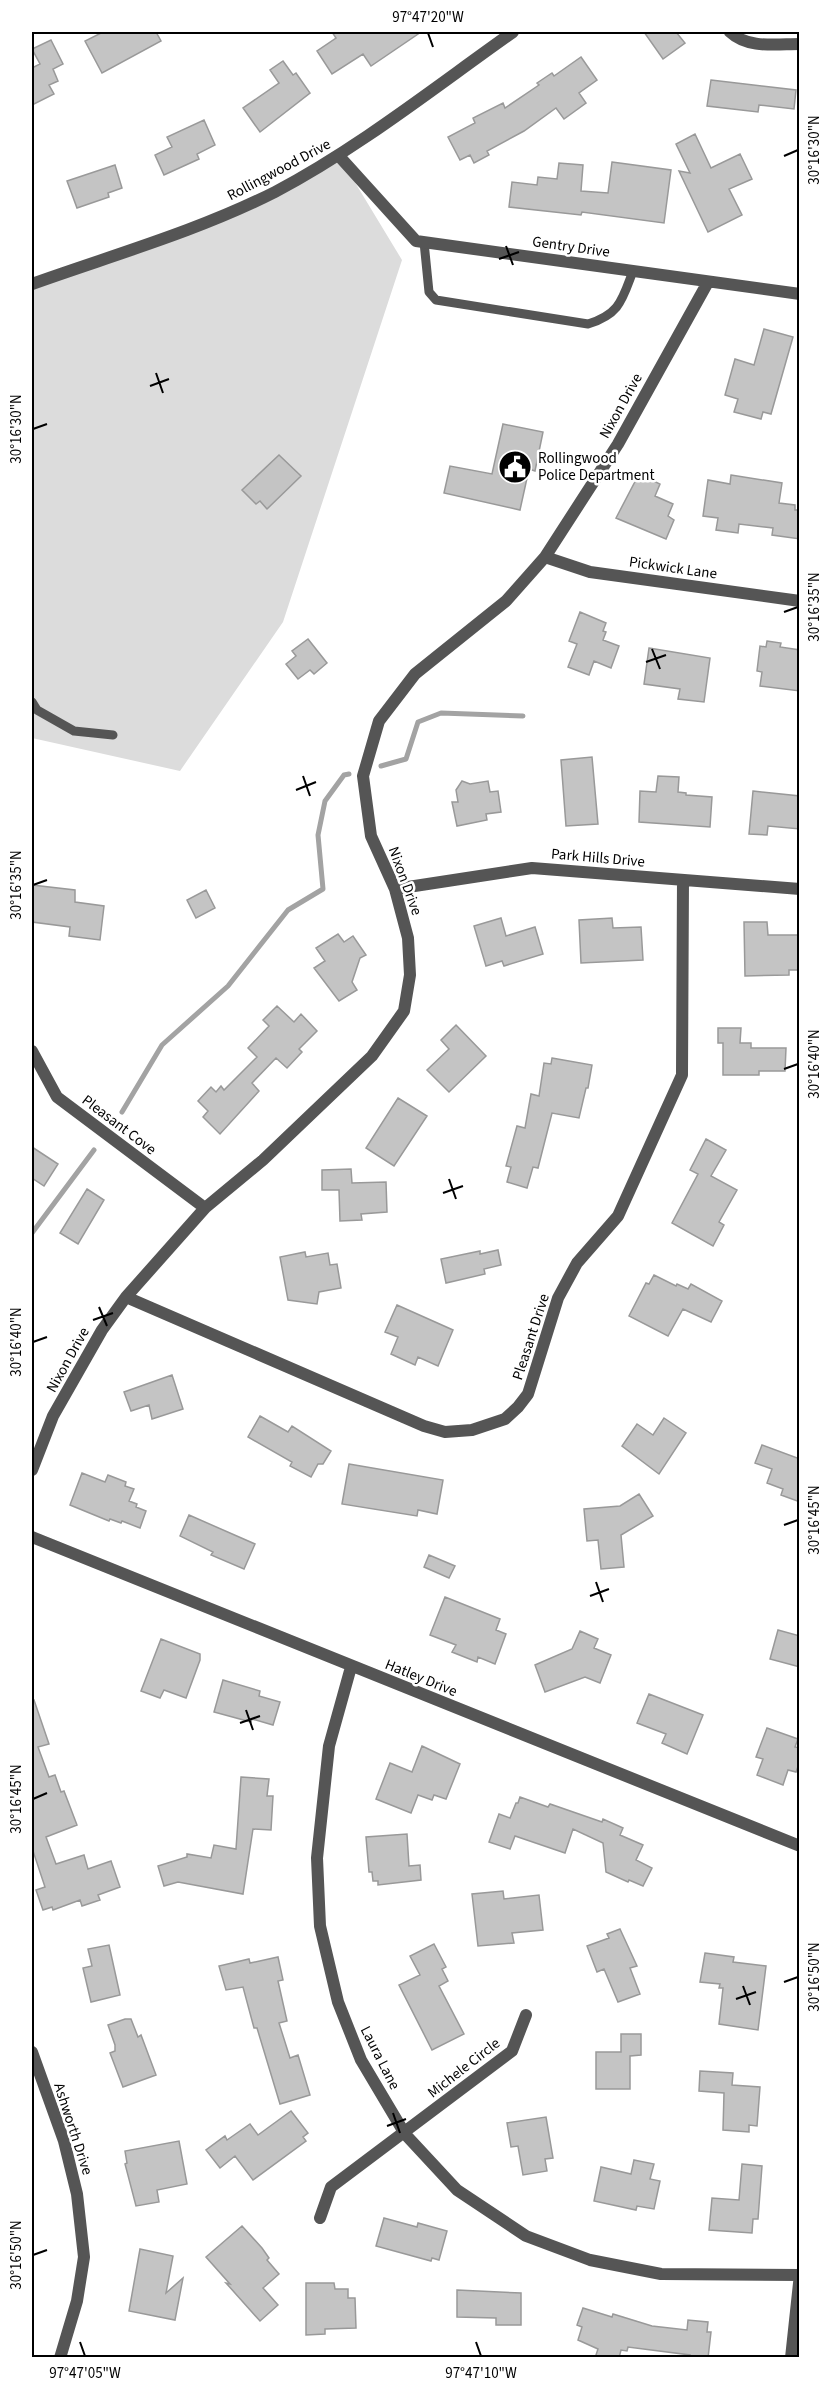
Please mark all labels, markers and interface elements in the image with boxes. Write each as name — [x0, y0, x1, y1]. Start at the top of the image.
text: 97°47'20"W — [392, 7, 464, 28]
text: 30°16'30"N — [804, 115, 825, 185]
street label: Rollingwood Drive — [224, 134, 334, 206]
street label: Gentry Drive — [531, 231, 611, 263]
street label: Nixon Drive — [594, 370, 648, 442]
text: 30°16'30"N — [6, 394, 27, 464]
place label: Rollingwood Police Department — [538, 448, 655, 486]
public building icon: Rollingwood Police Department — [497, 449, 533, 485]
street label: Pickwick Lane — [628, 551, 718, 585]
text: 30°16'35"N — [804, 572, 825, 642]
street label: Park Hills Drive — [550, 843, 646, 873]
street label: Nixon Drive — [383, 844, 427, 918]
text: 30°16'35"N — [6, 850, 27, 920]
text: 30°16'40"N — [804, 1029, 825, 1099]
street label: Pleasant Cove — [77, 1090, 161, 1160]
street label: Pleasant Drive — [507, 1291, 555, 1383]
text: 30°16'40"N — [6, 1307, 27, 1377]
street label: Nixon Drive — [41, 1324, 95, 1396]
text: 30°16'45"N — [804, 1485, 825, 1555]
street label: Hatley Drive — [382, 1654, 460, 1702]
text: 30°16'45"N — [6, 1764, 27, 1834]
text: 30°16'50"N — [804, 1942, 825, 2012]
street label: Laura Lane — [355, 2023, 405, 2093]
street label: Michele Circle — [423, 2033, 505, 2103]
street label: Ashworth Drive — [48, 2080, 98, 2178]
text: 30°16'50"N — [6, 2220, 27, 2290]
text: 97°47'05"W — [49, 2363, 121, 2384]
text: 97°47'10"W — [445, 2363, 517, 2384]

